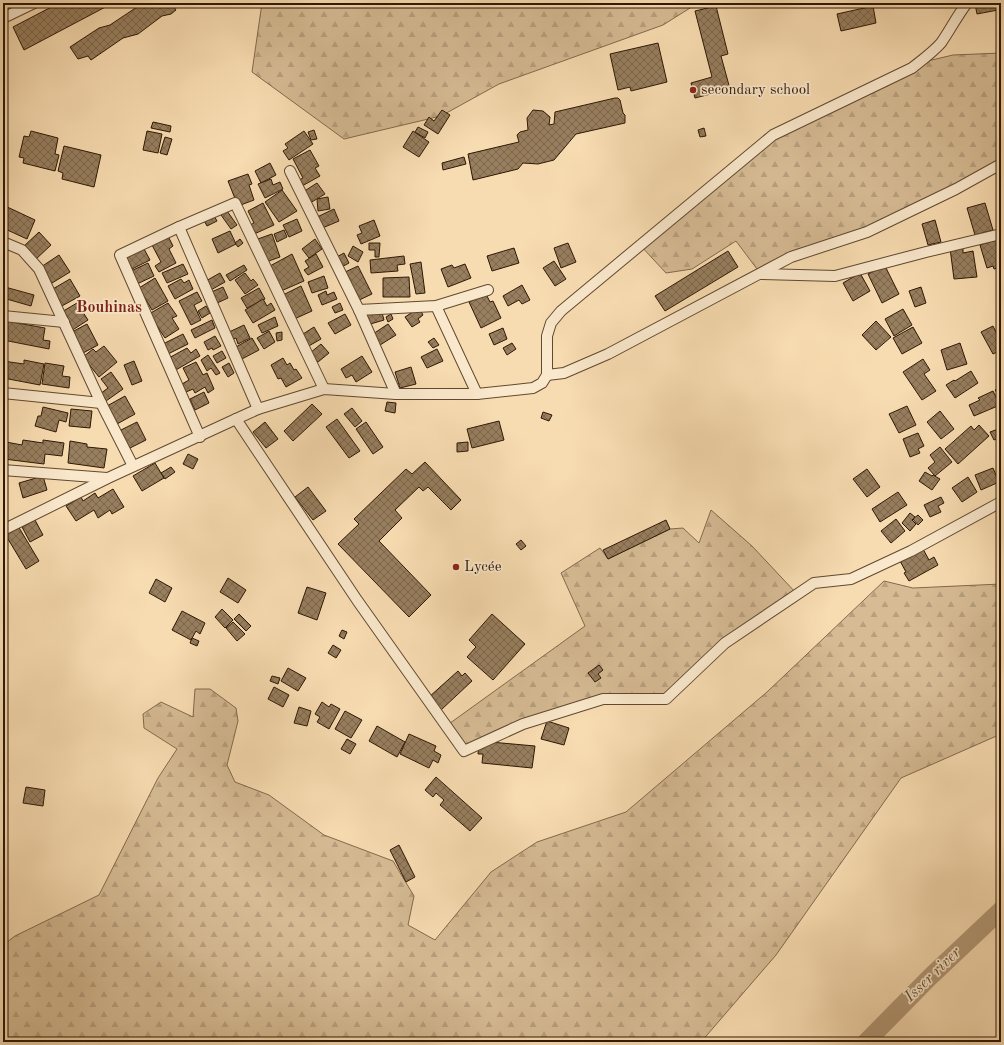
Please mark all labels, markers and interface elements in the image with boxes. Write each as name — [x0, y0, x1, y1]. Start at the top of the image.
place label: secondary school — [701, 83, 810, 98]
marker: secondary school — [688, 85, 698, 95]
district label: Bouhinas — [76, 300, 142, 316]
place label: Lycée — [464, 560, 502, 575]
marker: Lycée — [451, 562, 461, 572]
water label: Isser river — [901, 944, 965, 1006]

